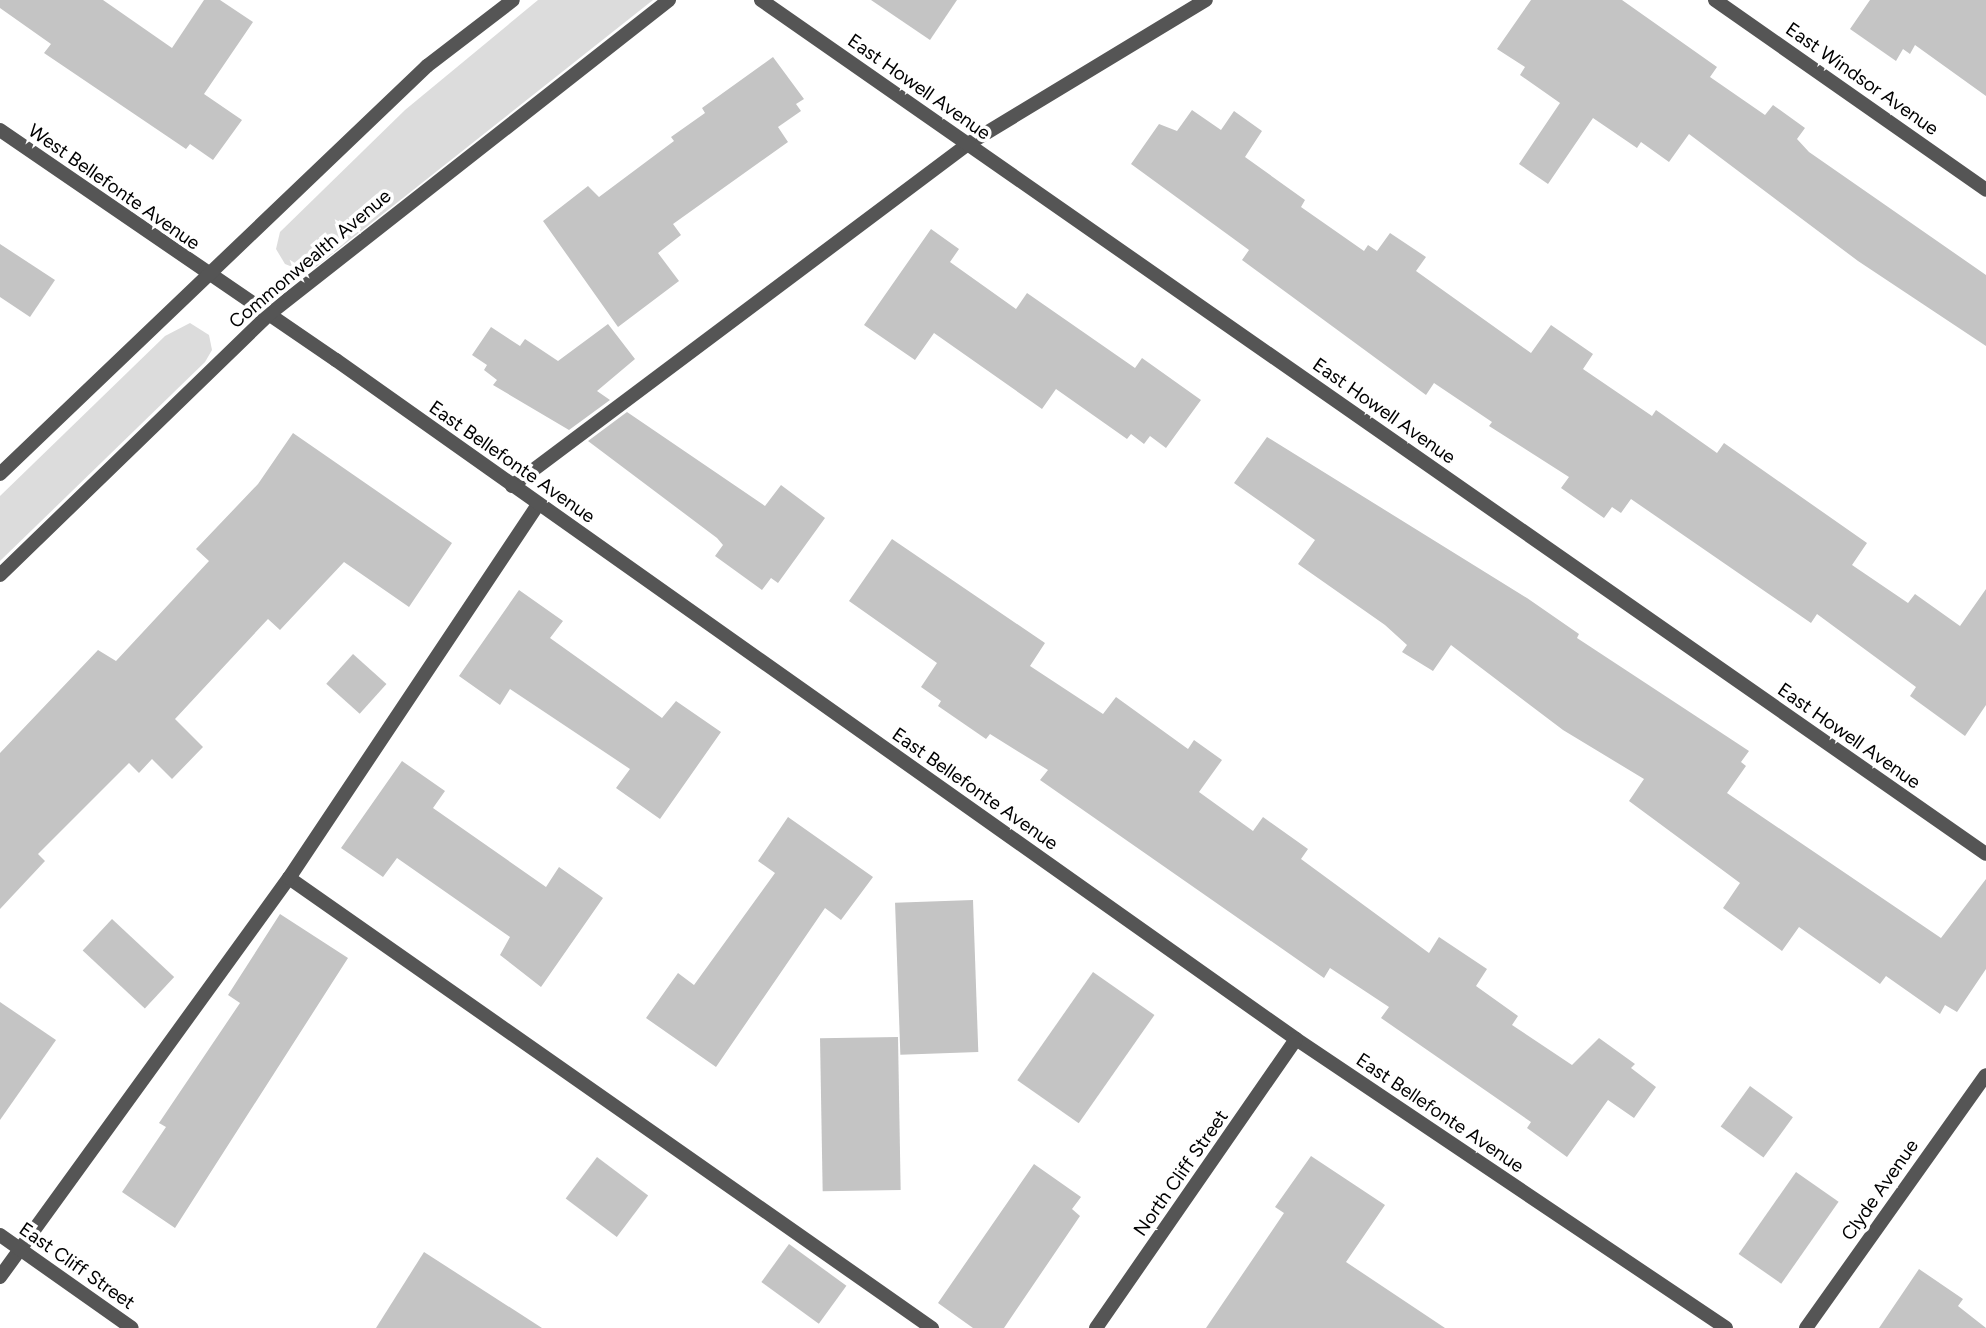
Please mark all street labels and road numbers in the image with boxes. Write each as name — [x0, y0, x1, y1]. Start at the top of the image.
street label: East Windsor Avenue — [1781, 18, 1943, 140]
street label: East Howell Avenue — [843, 29, 995, 145]
street label: West Bellefonte Avenue — [24, 119, 204, 255]
street label: Commonwealth Avenue — [224, 185, 396, 333]
street label: East Howell Avenue — [1308, 353, 1460, 469]
street label: East Bellefonte Avenue — [425, 396, 599, 528]
street label: East Howell Avenue — [1773, 678, 1925, 794]
street label: East Bellefonte Avenue — [888, 723, 1062, 855]
street label: East Bellefonte Avenue — [1352, 1048, 1528, 1178]
street label: North Cliff Street — [1129, 1106, 1233, 1240]
street label: Clyde Avenue — [1837, 1135, 1923, 1245]
street label: East Cliff Street — [15, 1218, 139, 1314]

